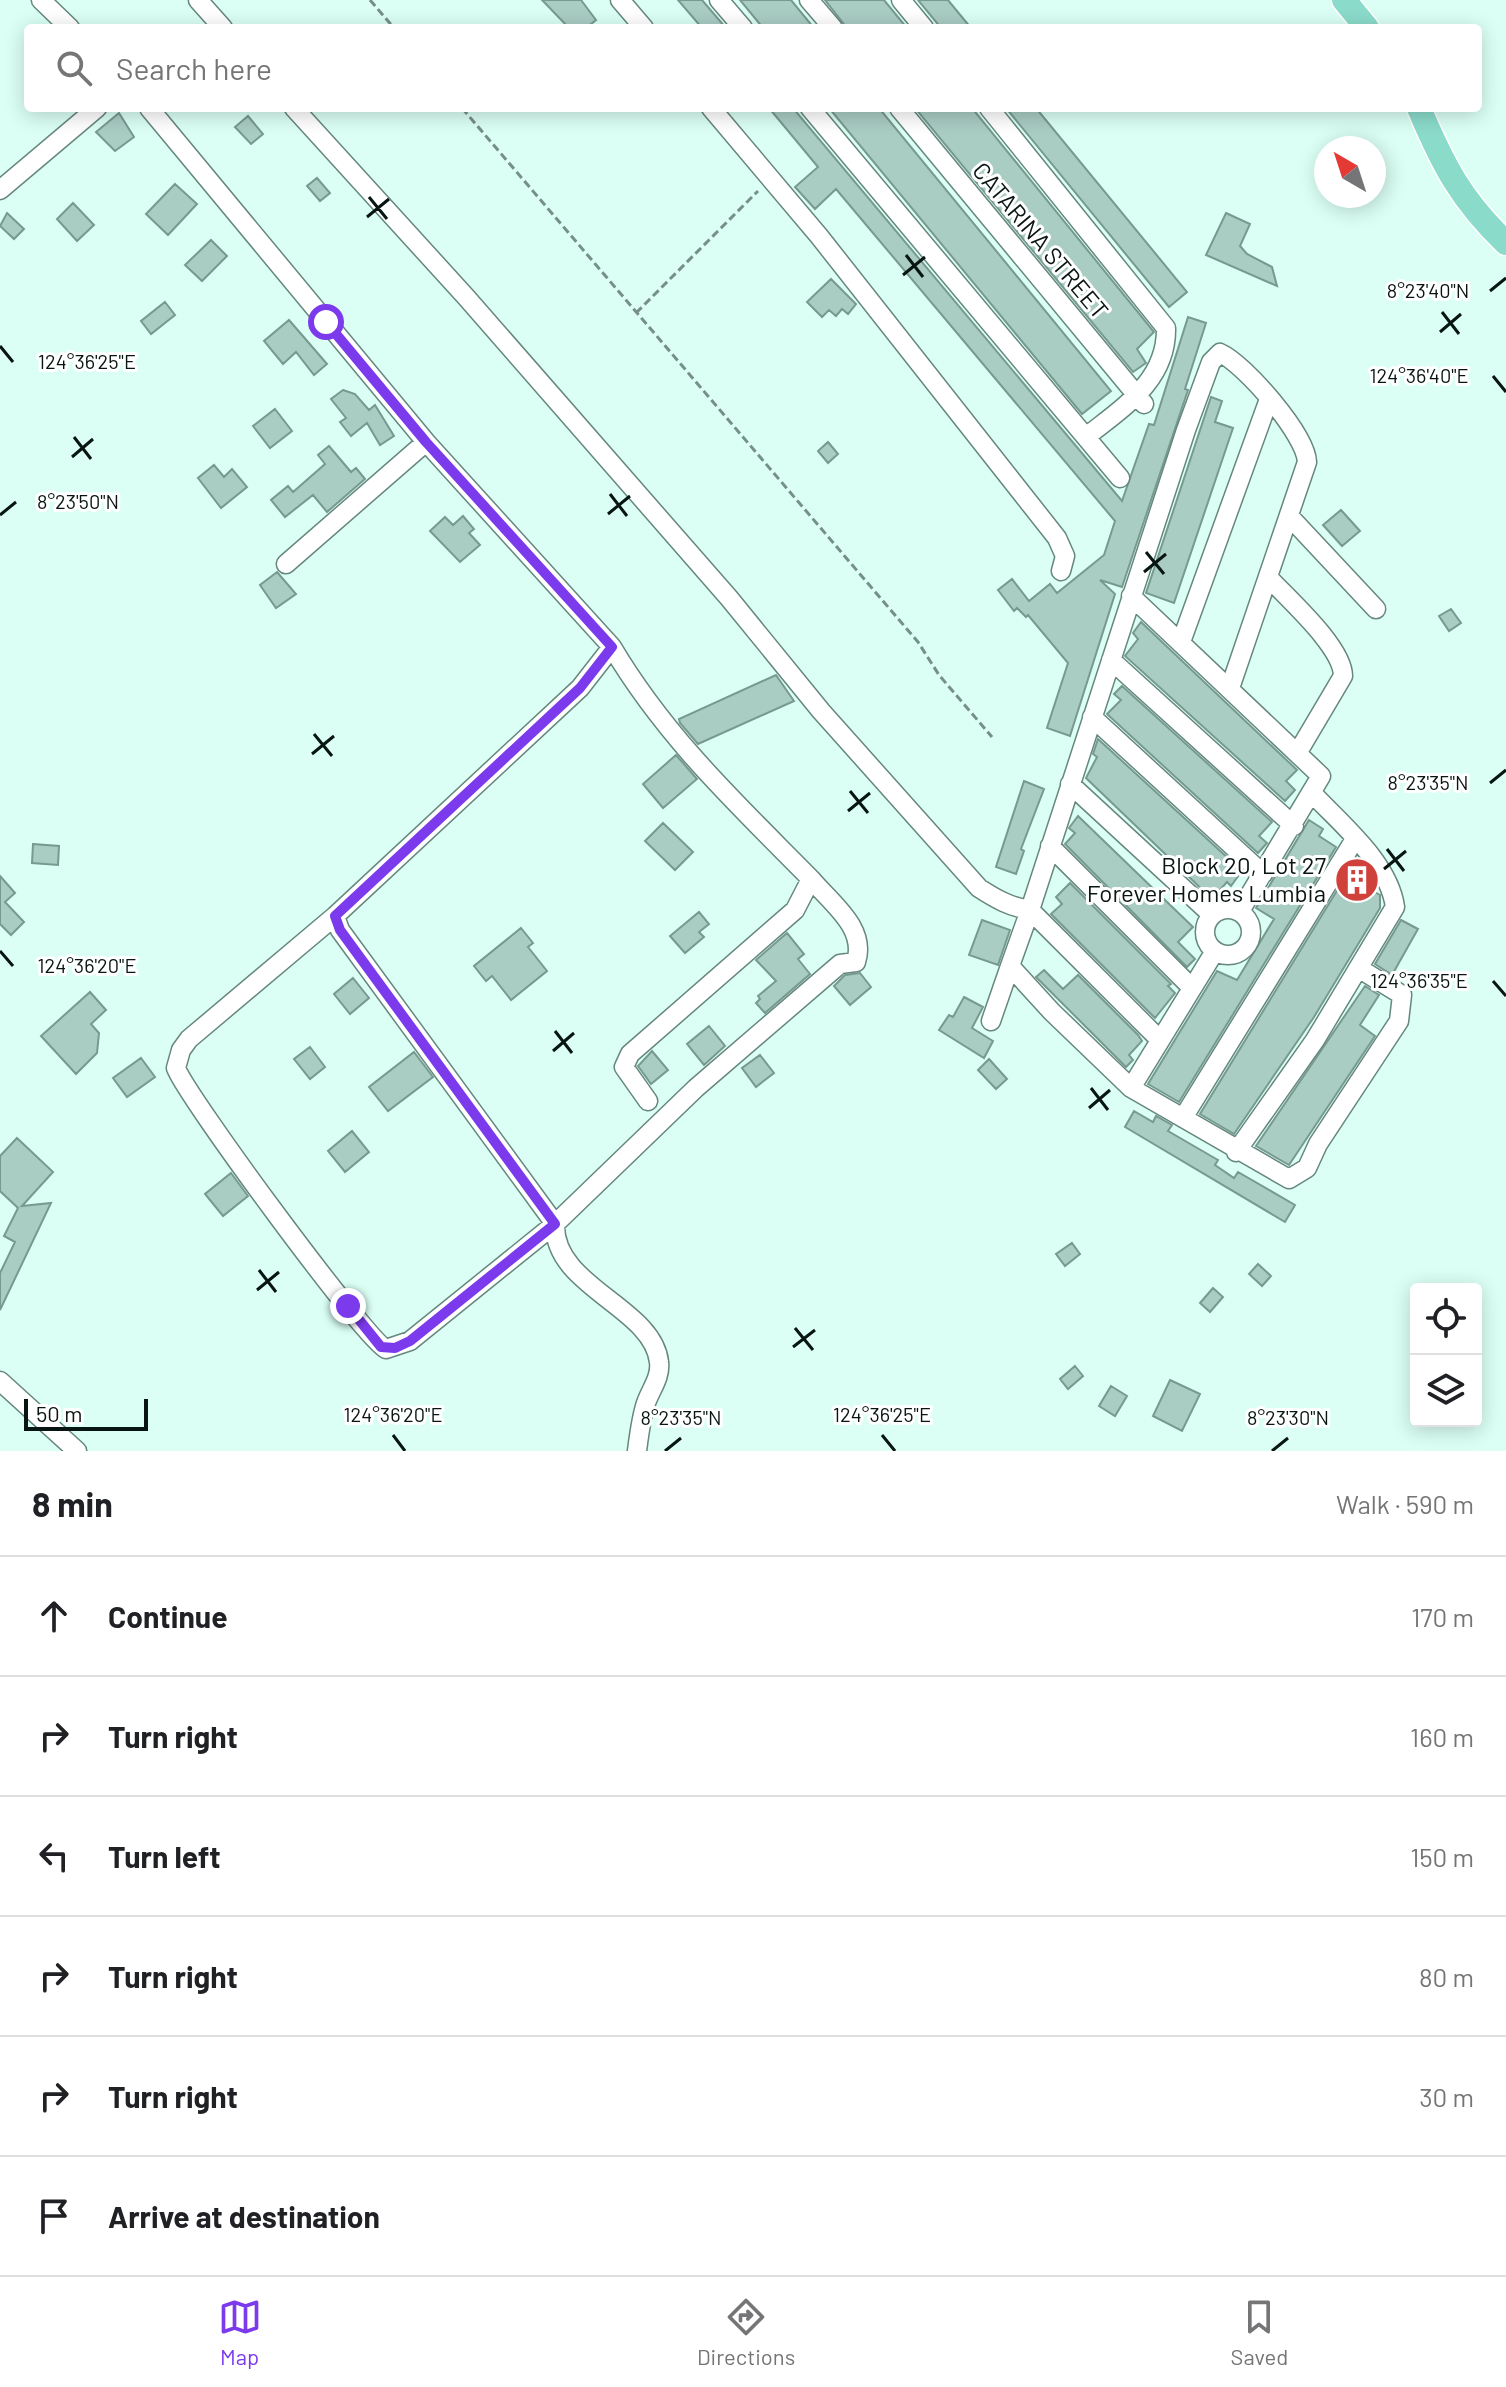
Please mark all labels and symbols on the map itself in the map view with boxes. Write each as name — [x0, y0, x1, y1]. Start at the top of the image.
north arrow — [1314, 136, 1386, 208]
street label: CATARINA STREET — [967, 156, 1115, 324]
text: 8°23'40"N — [1387, 278, 1469, 302]
route start — [308, 304, 344, 340]
text: 124°36'25"E — [38, 349, 136, 373]
text: 124°36'40"E — [1369, 363, 1469, 387]
text: 8°23'50"N — [37, 489, 119, 513]
text: 8°23'35"N — [1388, 770, 1468, 794]
place label: Block 20, Lot 27 Forever Homes Lumbia — [1087, 850, 1326, 907]
building icon: Block 20, Lot 27 Forever Homes Lumbia — [1333, 856, 1381, 904]
text: 124°36'20"E — [38, 953, 136, 977]
text: 124°36'35"E — [1370, 968, 1468, 992]
route end — [330, 1288, 366, 1324]
scale bar — [24, 1395, 148, 1431]
text: 124°36'20"E — [344, 1402, 442, 1426]
text: 124°36'25"E — [833, 1402, 931, 1426]
text: 8°23'35"N — [641, 1405, 721, 1429]
text: 8°23'30"N — [1247, 1405, 1329, 1429]

